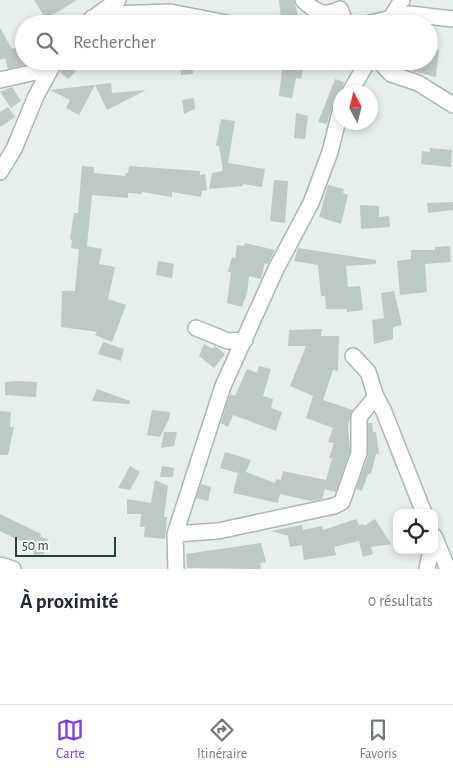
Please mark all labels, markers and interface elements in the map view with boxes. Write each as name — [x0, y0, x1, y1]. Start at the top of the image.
search box — [15, 15, 438, 70]
icon: search — [33, 29, 61, 57]
text: Rechercher — [73, 33, 156, 52]
north arrow — [333, 85, 378, 130]
map controls — [393, 509, 438, 554]
button: locate — [393, 509, 438, 554]
scale bar — [15, 534, 116, 557]
text: 50 m — [22, 539, 49, 553]
text: À proximité — [20, 591, 118, 612]
text: 0 résultats — [368, 593, 433, 609]
tab: Carte — [56, 716, 85, 763]
tab: Itinéraire — [197, 716, 247, 763]
tab: Favoris — [359, 716, 397, 763]

